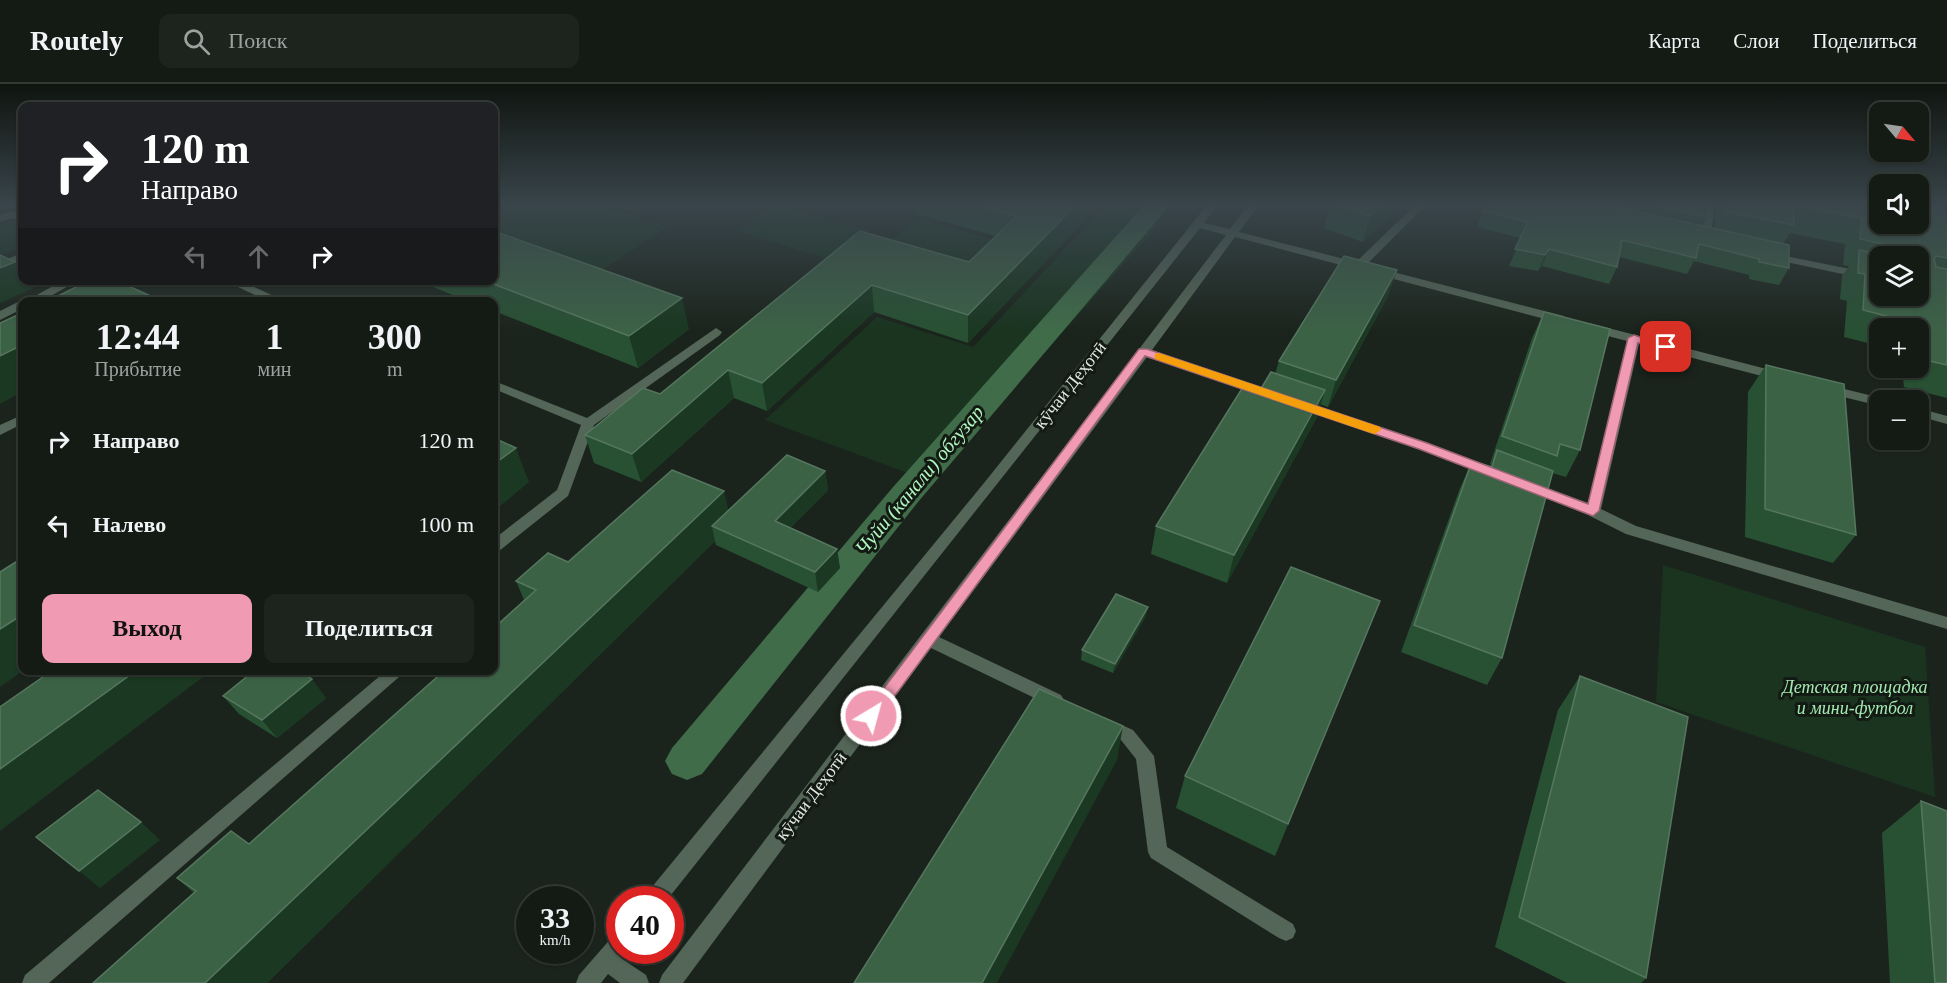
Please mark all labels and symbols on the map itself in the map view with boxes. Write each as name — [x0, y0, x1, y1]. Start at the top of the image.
north arrow — [1869, 102, 1929, 162]
pin — [1640, 321, 1691, 372]
street label: кӯчаи Деҳотӣ — [1030, 337, 1110, 432]
water label: Чуйи (канали) обгузар — [850, 401, 988, 560]
park label: Детская площадка и мини-футбол — [1780, 677, 1928, 718]
position arrow — [839, 684, 903, 748]
street label: кӯчаи Деҳотӣ — [772, 748, 851, 844]
speed limit sign: 40 — [606, 886, 684, 964]

